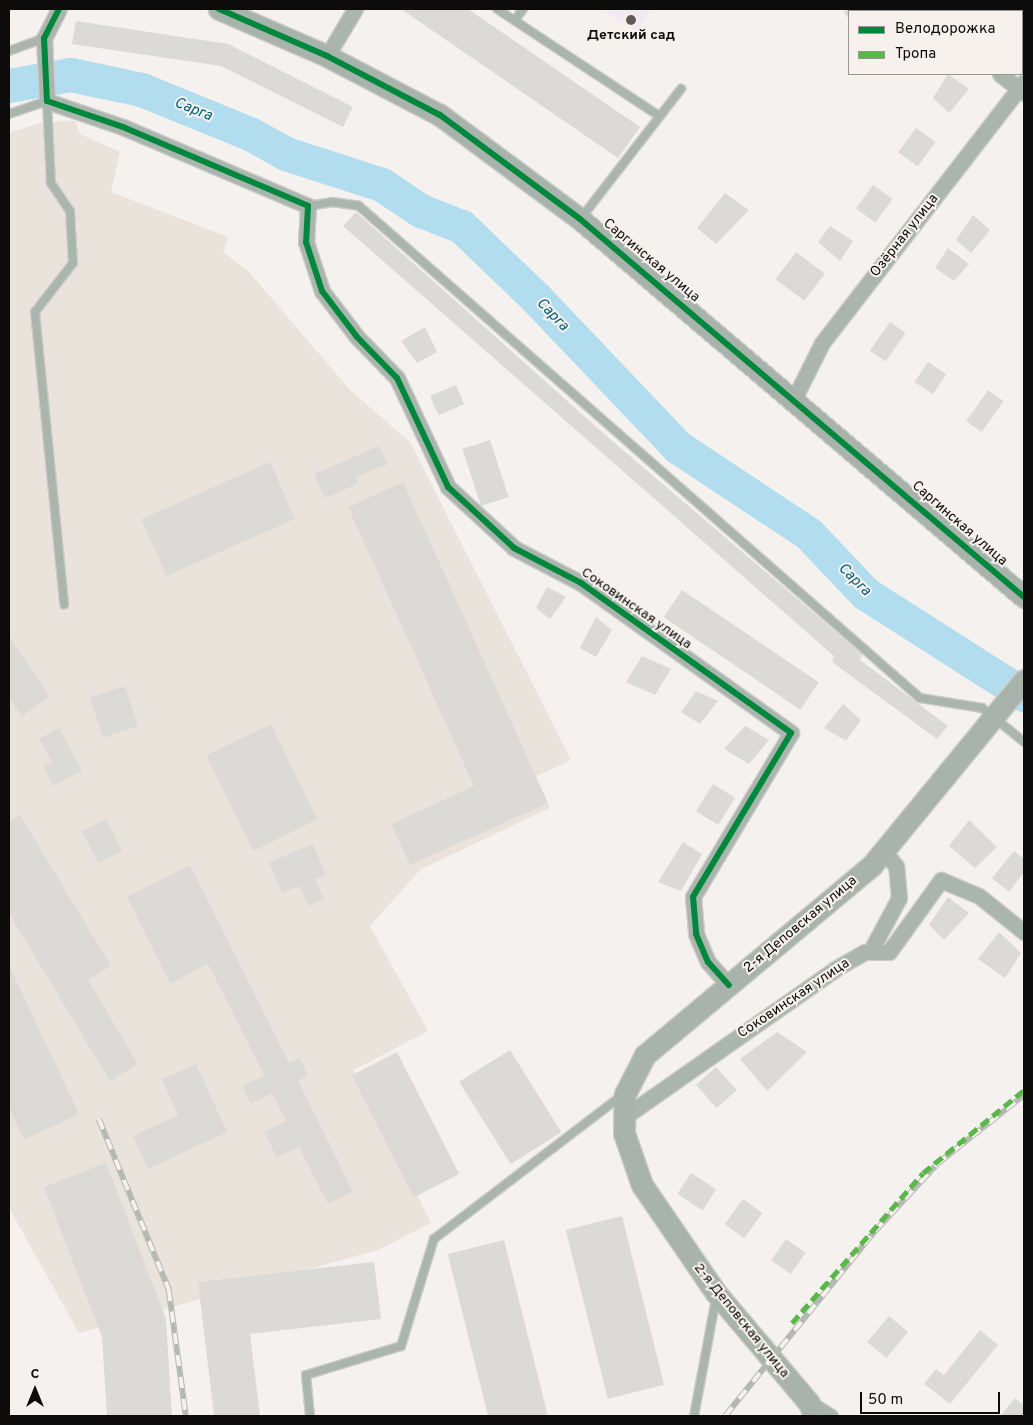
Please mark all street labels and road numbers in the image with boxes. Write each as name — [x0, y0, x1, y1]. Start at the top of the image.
street label: Озёрная улица — [867, 191, 943, 281]
street label: Саргинская улица — [599, 216, 703, 306]
street label: Саргинская улица — [908, 478, 1010, 570]
street label: Соковинская улица — [577, 565, 695, 653]
street label: 2-я Деповская улица — [741, 873, 861, 977]
street label: Соковинская улица — [735, 955, 853, 1043]
street label: 2-я Деповская улица — [690, 1260, 792, 1382]

